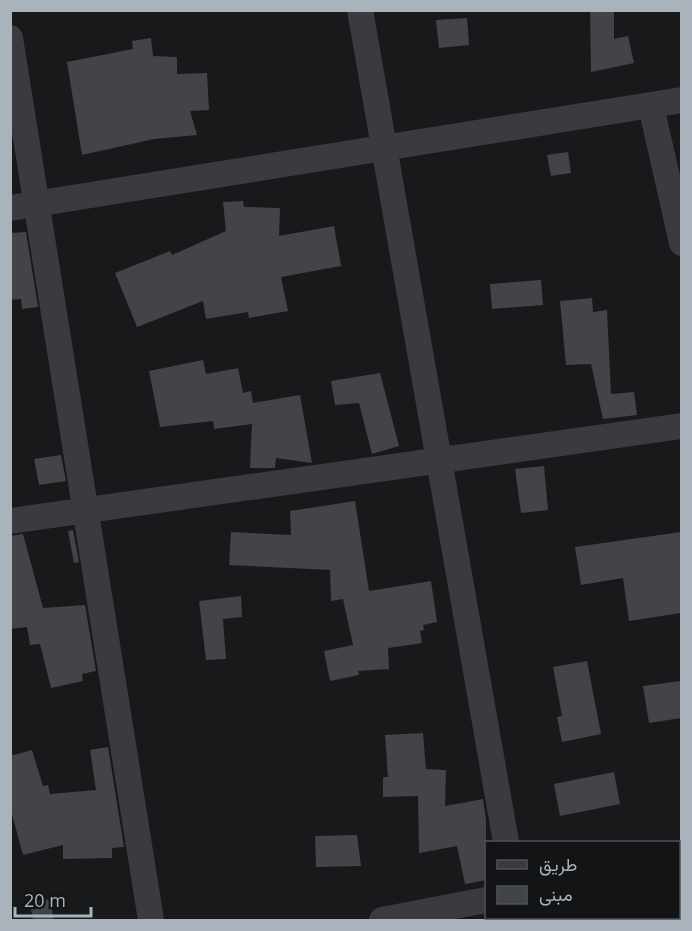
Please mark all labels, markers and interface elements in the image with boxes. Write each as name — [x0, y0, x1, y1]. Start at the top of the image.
legend — [485, 841, 680, 919]
text: طريق — [539, 852, 577, 876]
scale bar — [15, 880, 92, 918]
text: مبنى — [539, 882, 573, 906]
text: 20 m — [24, 888, 66, 912]

